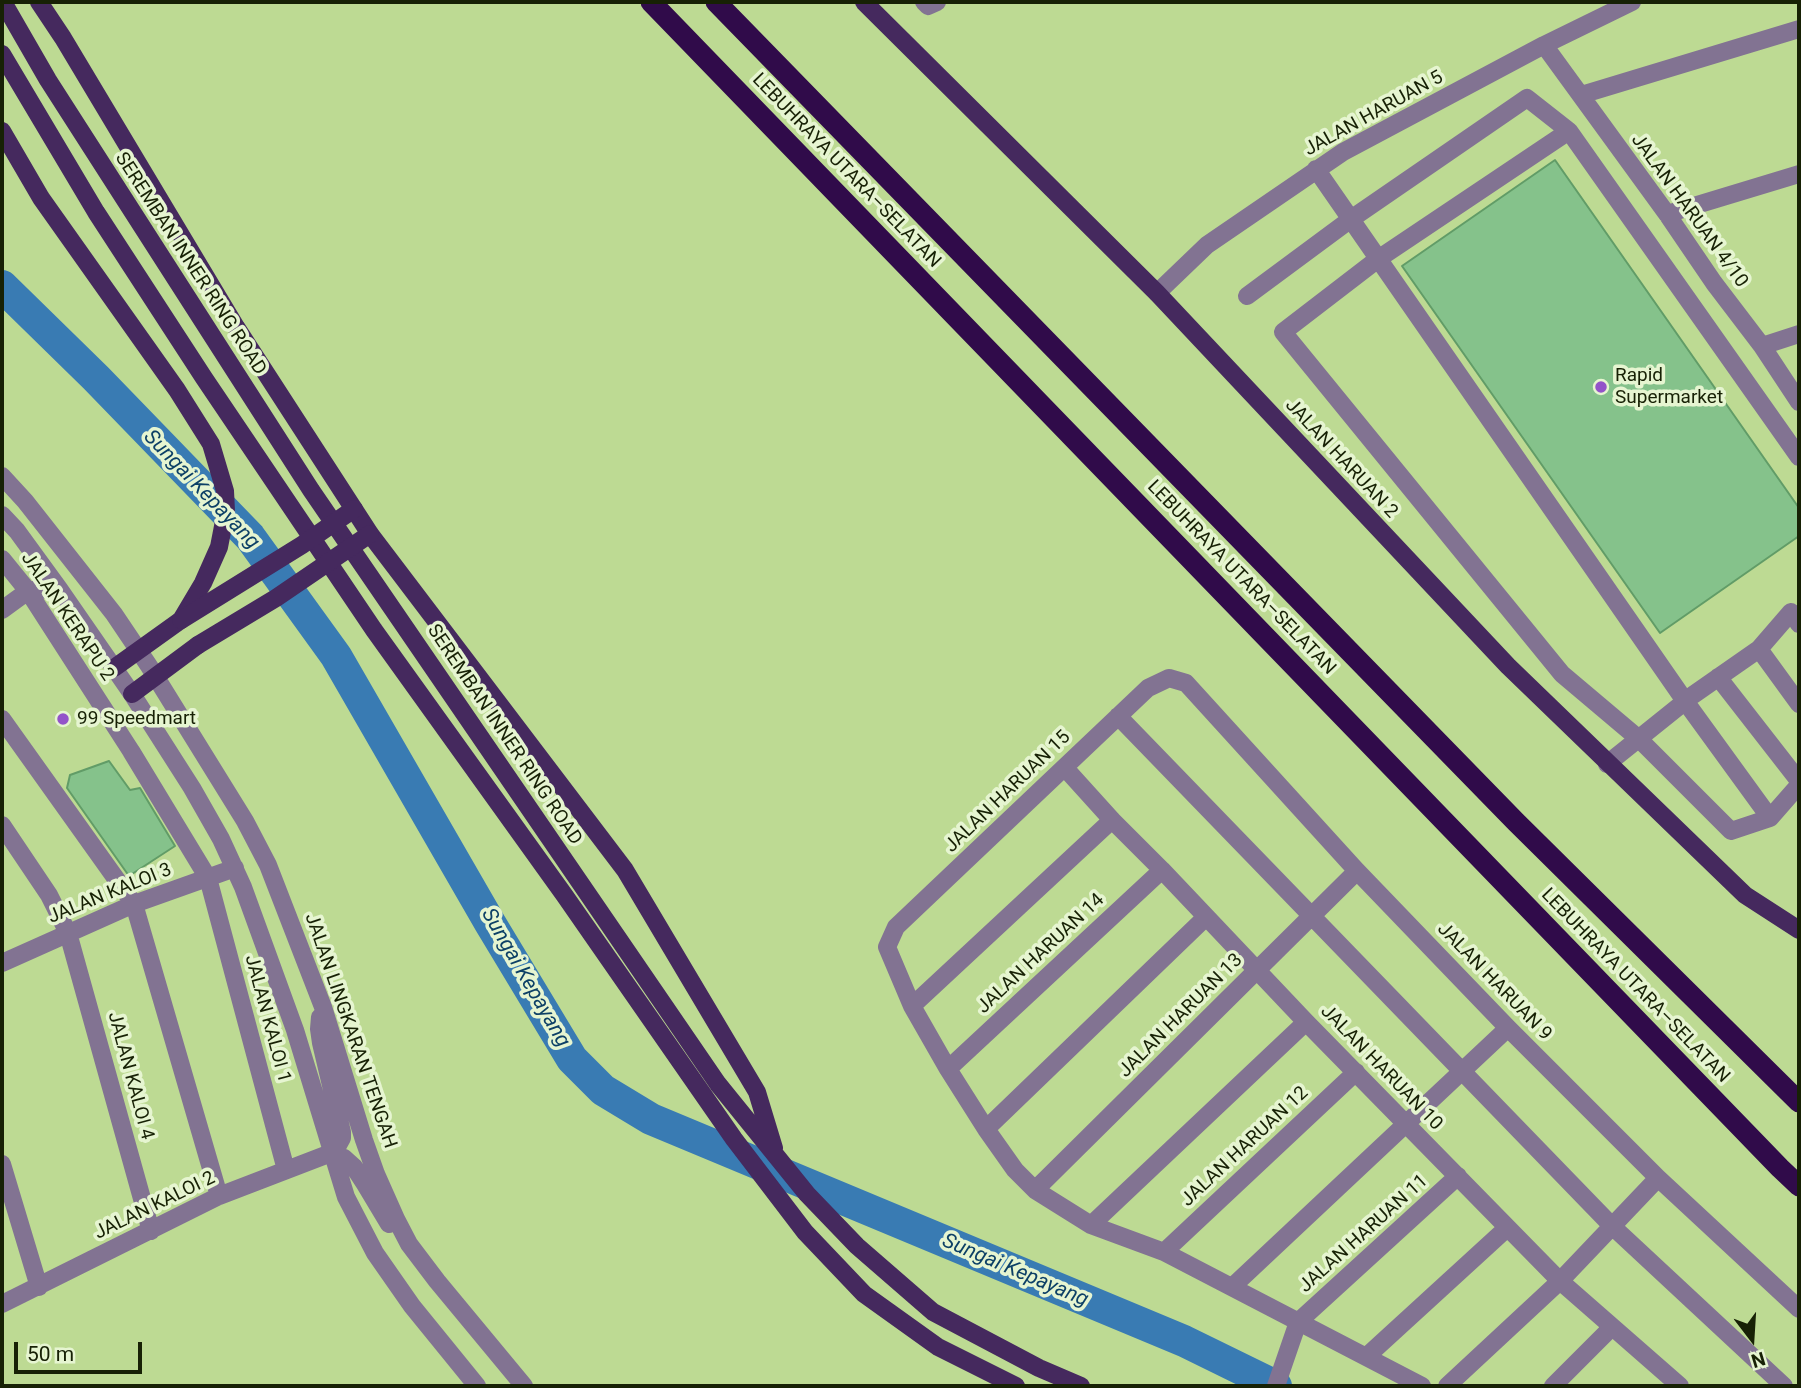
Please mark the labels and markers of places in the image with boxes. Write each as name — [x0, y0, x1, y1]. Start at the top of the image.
place label: Rapid Supermarket — [1615, 365, 1723, 409]
marker: Rapid Supermarket — [1593, 379, 1609, 395]
place label: 99 Speedmart — [77, 708, 196, 730]
marker: 99 Speedmart — [55, 711, 71, 727]

